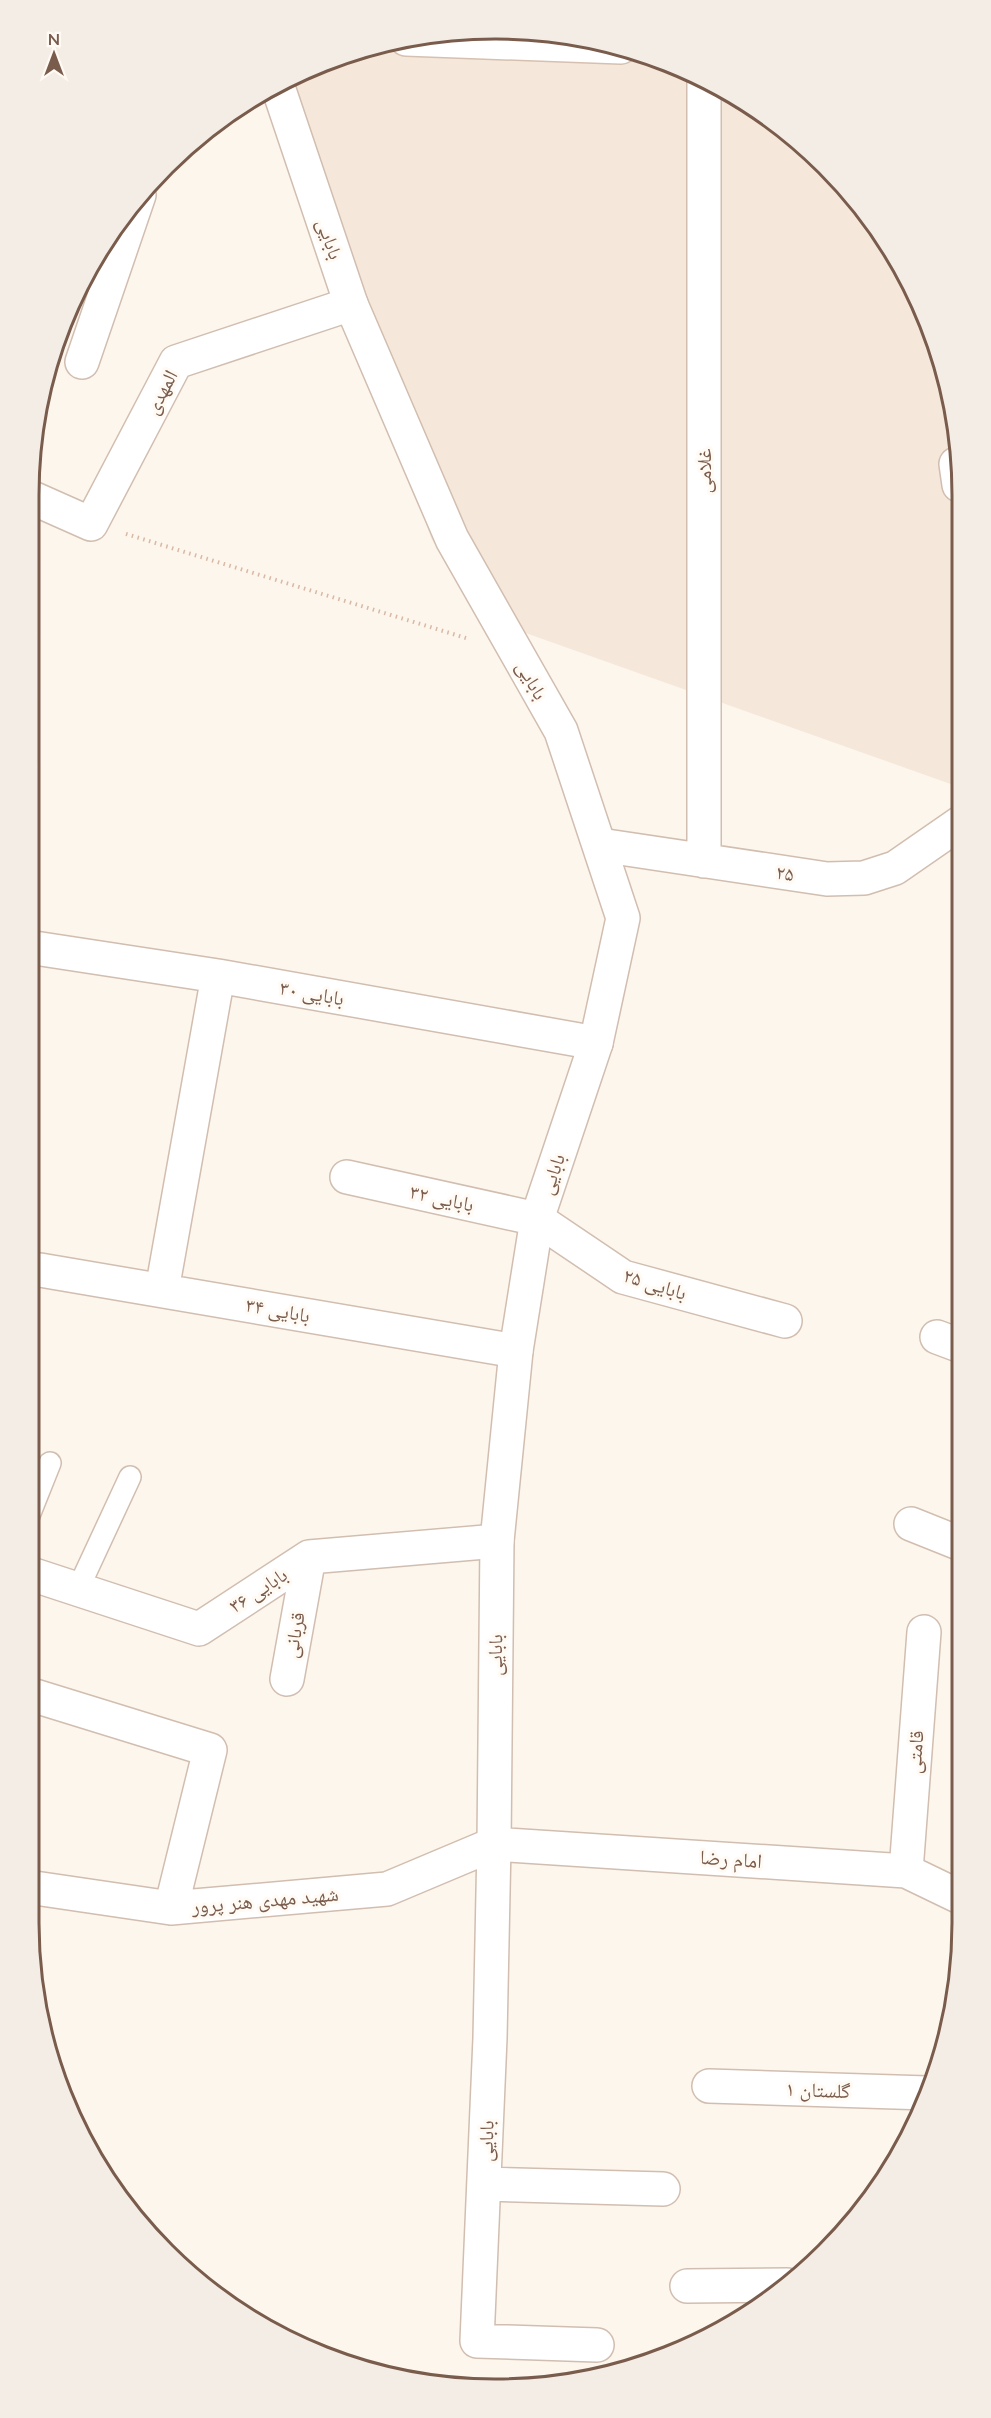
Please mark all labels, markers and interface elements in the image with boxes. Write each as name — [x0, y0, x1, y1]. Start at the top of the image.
north arrow — [24, 24, 84, 84]
text: N — [48, 29, 60, 48]
street label: بابایی — [312, 215, 349, 263]
street label: المهدی — [139, 365, 183, 418]
street label: غلامی — [691, 448, 716, 494]
street label: بابایی — [511, 655, 554, 704]
street label: ۲۵ — [775, 859, 796, 885]
street label: بابایی ۳۰ — [278, 975, 346, 1010]
street label: بابایی — [533, 1150, 570, 1198]
street label: بابایی ۳۲ — [408, 1179, 476, 1216]
street label: بابایی ۲۵ — [621, 1262, 690, 1305]
street label: بابایی ۳۴ — [244, 1292, 312, 1327]
street label: بابایی ۳۶ — [224, 1561, 292, 1618]
street label: قربانی — [277, 1610, 310, 1660]
street label: بابایی — [482, 1634, 507, 1676]
street label: قامتی — [901, 1729, 928, 1775]
street label: امام رضا — [699, 1844, 763, 1875]
street label: شهید مهدی هنر پرور — [189, 1881, 340, 1919]
street label: گلستان ۱ — [785, 2076, 851, 2103]
street label: بابایی — [472, 2120, 499, 2162]

